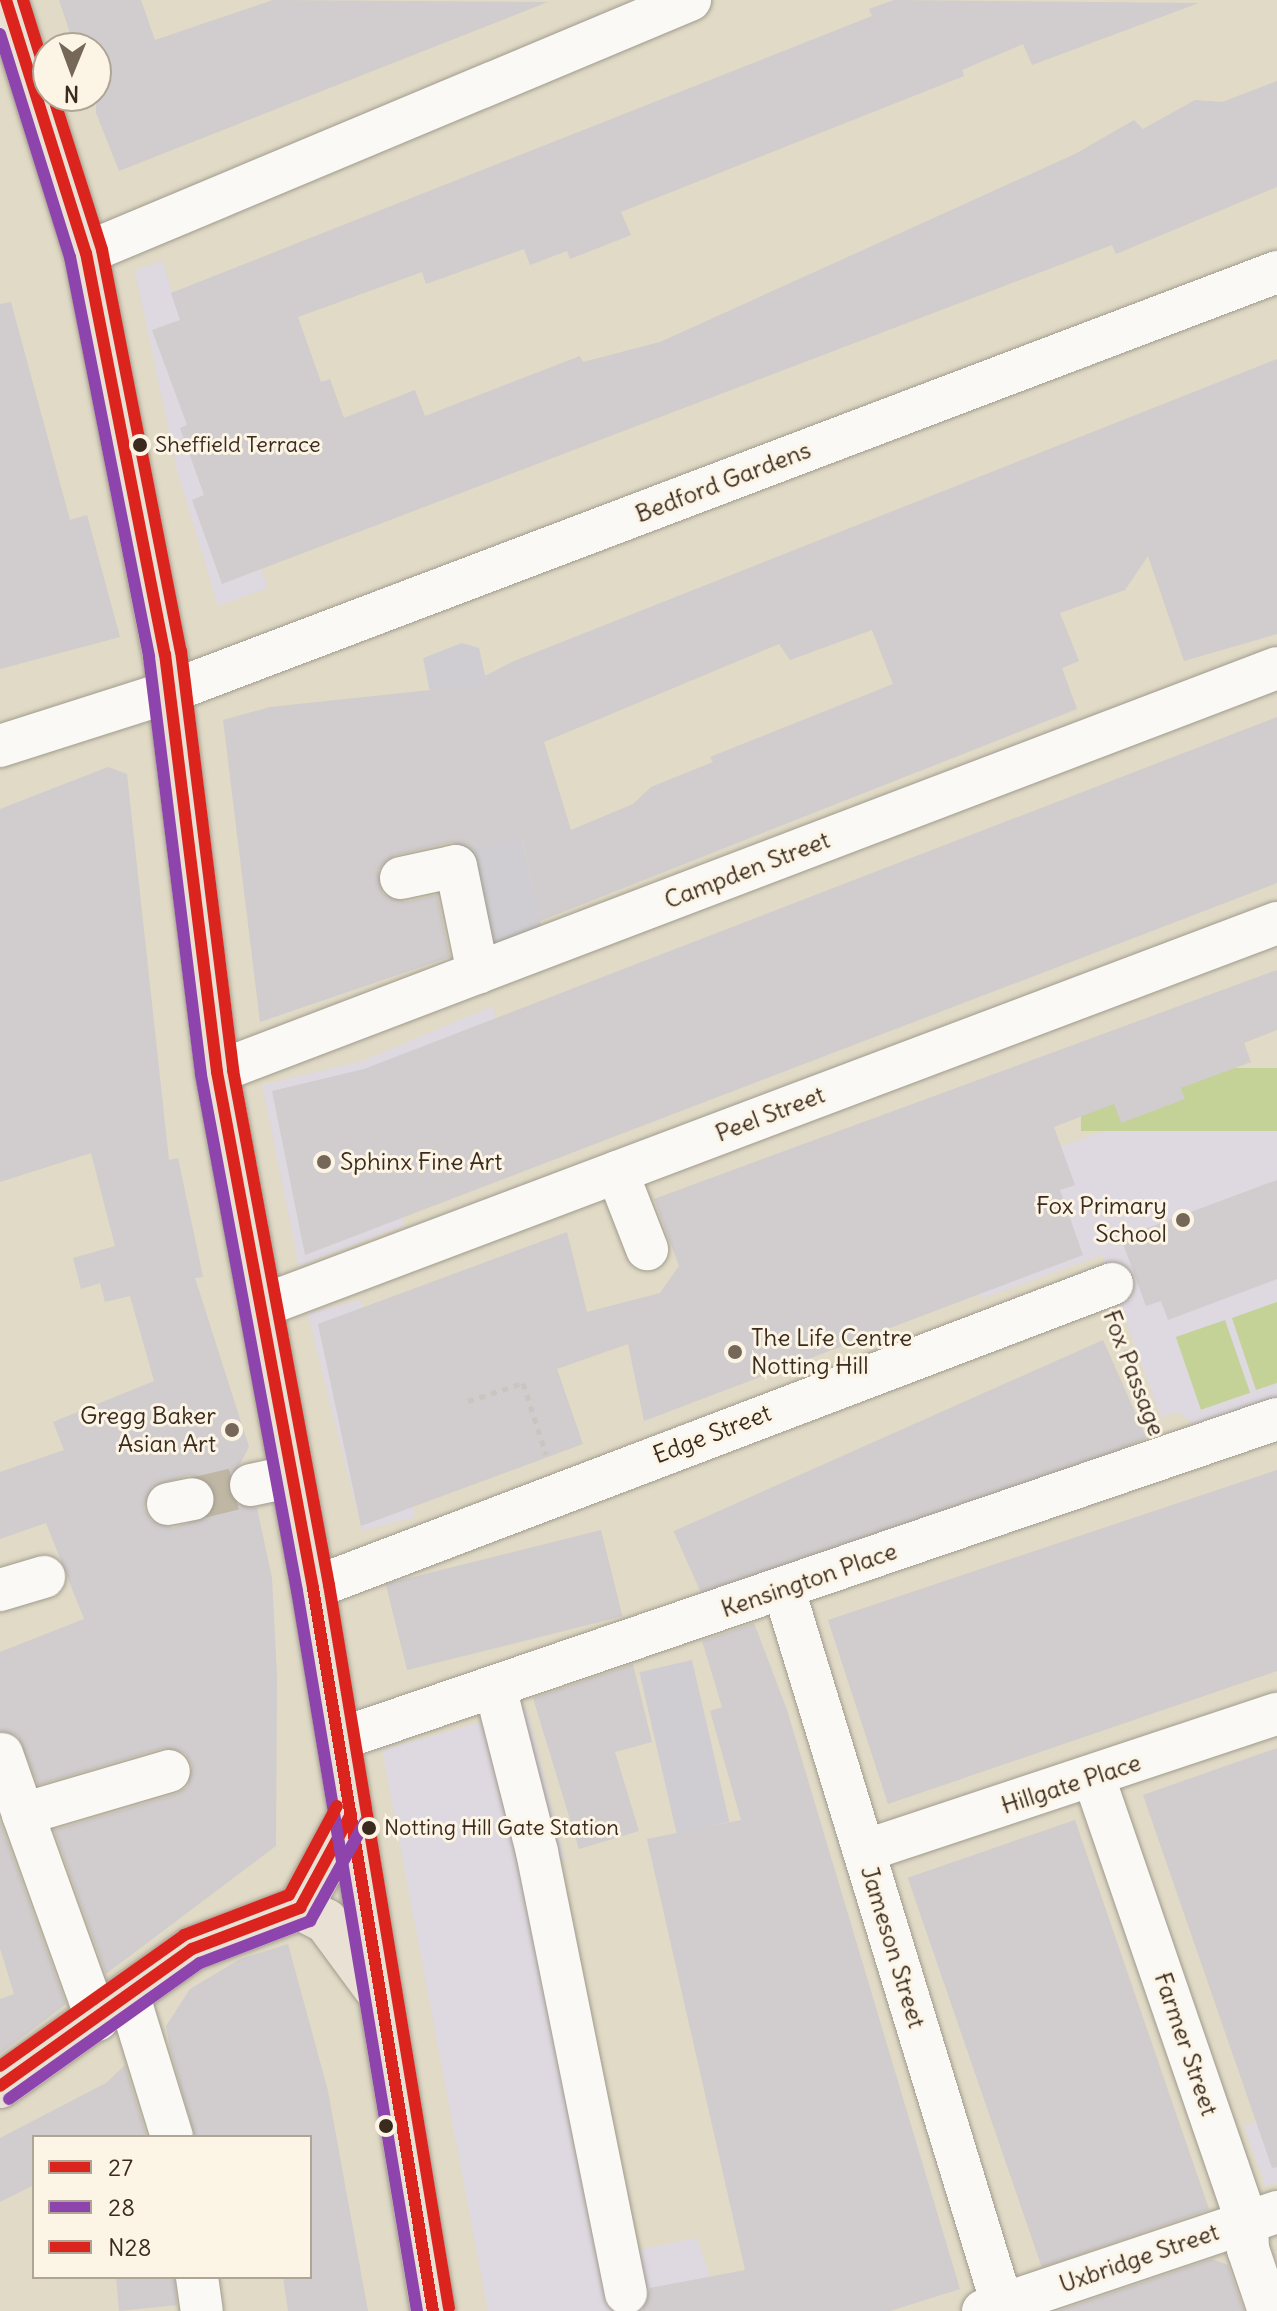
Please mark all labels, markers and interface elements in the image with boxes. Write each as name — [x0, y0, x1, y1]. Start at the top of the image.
north arrow — [32, 32, 112, 112]
text: N — [64, 80, 79, 108]
place label: Sheffield Terrace — [155, 432, 321, 458]
street label: Bedford Gardens — [631, 435, 815, 529]
marker: Sheffield Terrace — [132, 437, 148, 453]
street label: Campden Street — [660, 825, 834, 915]
street label: Peel Street — [711, 1080, 829, 1148]
place label: Sphinx Fine Art — [340, 1148, 502, 1176]
marker: Sphinx Fine Art — [315, 1153, 333, 1171]
place label: Fox Primary School — [1036, 1192, 1167, 1248]
marker: Fox Primary School — [1174, 1211, 1192, 1229]
street label: Fox Passage — [1097, 1306, 1171, 1440]
place label: The Life Centre Notting Hill — [751, 1324, 912, 1380]
marker: The Life Centre Notting Hill — [726, 1343, 744, 1361]
street label: Edge Street — [649, 1398, 775, 1470]
place label: Gregg Baker Asian Art — [80, 1402, 216, 1458]
marker: Gregg Baker Asian Art — [223, 1421, 241, 1439]
street label: Kensington Place — [717, 1536, 901, 1624]
street label: Hillgate Place — [998, 1748, 1144, 1820]
place label: Notting Hill Gate Station — [384, 1815, 619, 1841]
marker: Notting Hill Gate Station — [361, 1820, 377, 1836]
street label: Jameson Street — [855, 1863, 931, 2031]
street label: Farmer Street — [1148, 1969, 1224, 2119]
unlabelled marker — [378, 2118, 394, 2134]
legend — [32, 2135, 312, 2279]
text: 27 — [108, 2152, 133, 2182]
text: 28 — [108, 2192, 135, 2222]
street label: Uxbridge Street — [1056, 2217, 1222, 2299]
text: N28 — [108, 2232, 152, 2262]

